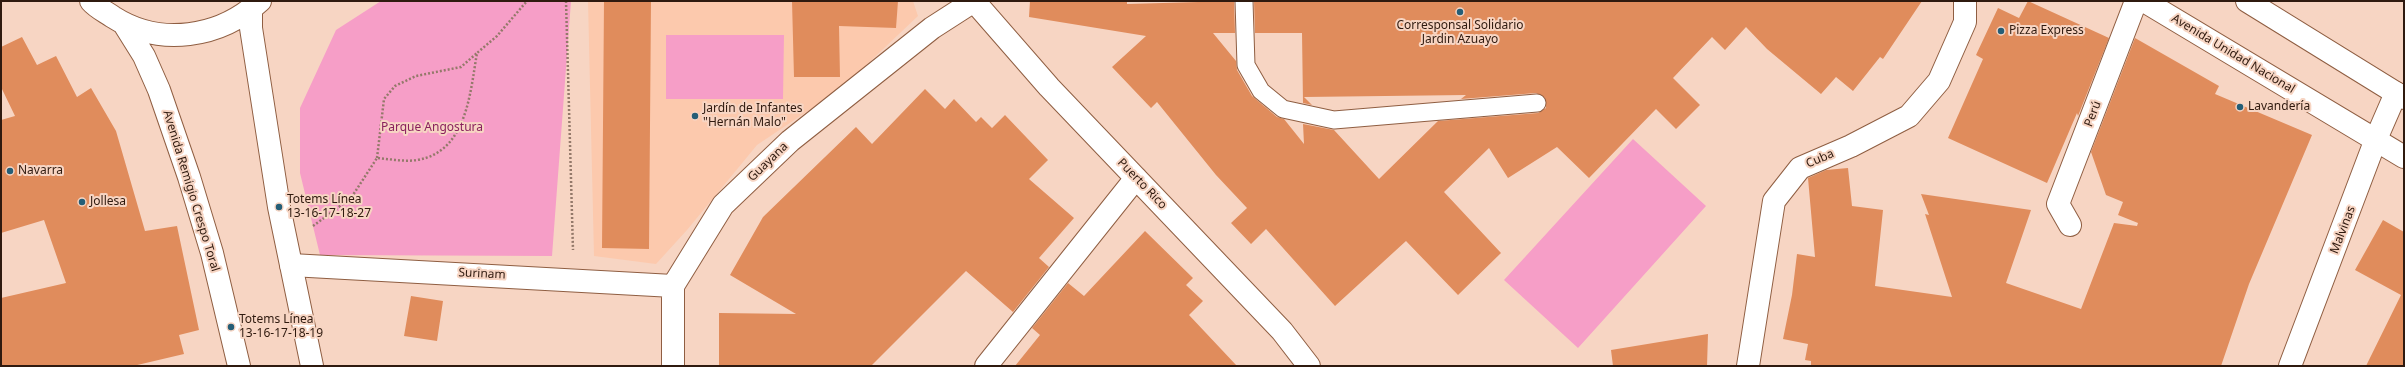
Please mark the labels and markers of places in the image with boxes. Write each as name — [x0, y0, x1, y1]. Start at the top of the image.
marker: Corresponsal Solidario Jardin Azuayo — [1455, 7, 1465, 17]
place label: Corresponsal Solidario Jardin Azuayo — [1396, 19, 1524, 47]
place label: Pizza Express — [2009, 24, 2084, 38]
marker: Pizza Express — [1996, 26, 2006, 36]
place label: Lavandería — [2248, 100, 2310, 114]
place label: Jardín de Infantes "Hernán Malo" — [703, 102, 803, 130]
marker: Lavandería — [2235, 102, 2245, 112]
marker: Jardín de Infantes "Hernán Malo" — [690, 111, 700, 121]
place label: Navarra — [18, 164, 63, 178]
marker: Navarra — [5, 166, 15, 176]
place label: Totems Línea 13-16-17-18-27 — [287, 193, 371, 221]
place label: Jollesa — [90, 195, 126, 209]
marker: Jollesa — [77, 197, 87, 207]
marker: Totems Línea 13-16-17-18-27 — [274, 202, 284, 212]
place label: Totems Línea 13-16-17-18-19 — [239, 313, 323, 341]
marker: Totems Línea 13-16-17-18-19 — [226, 322, 236, 332]

